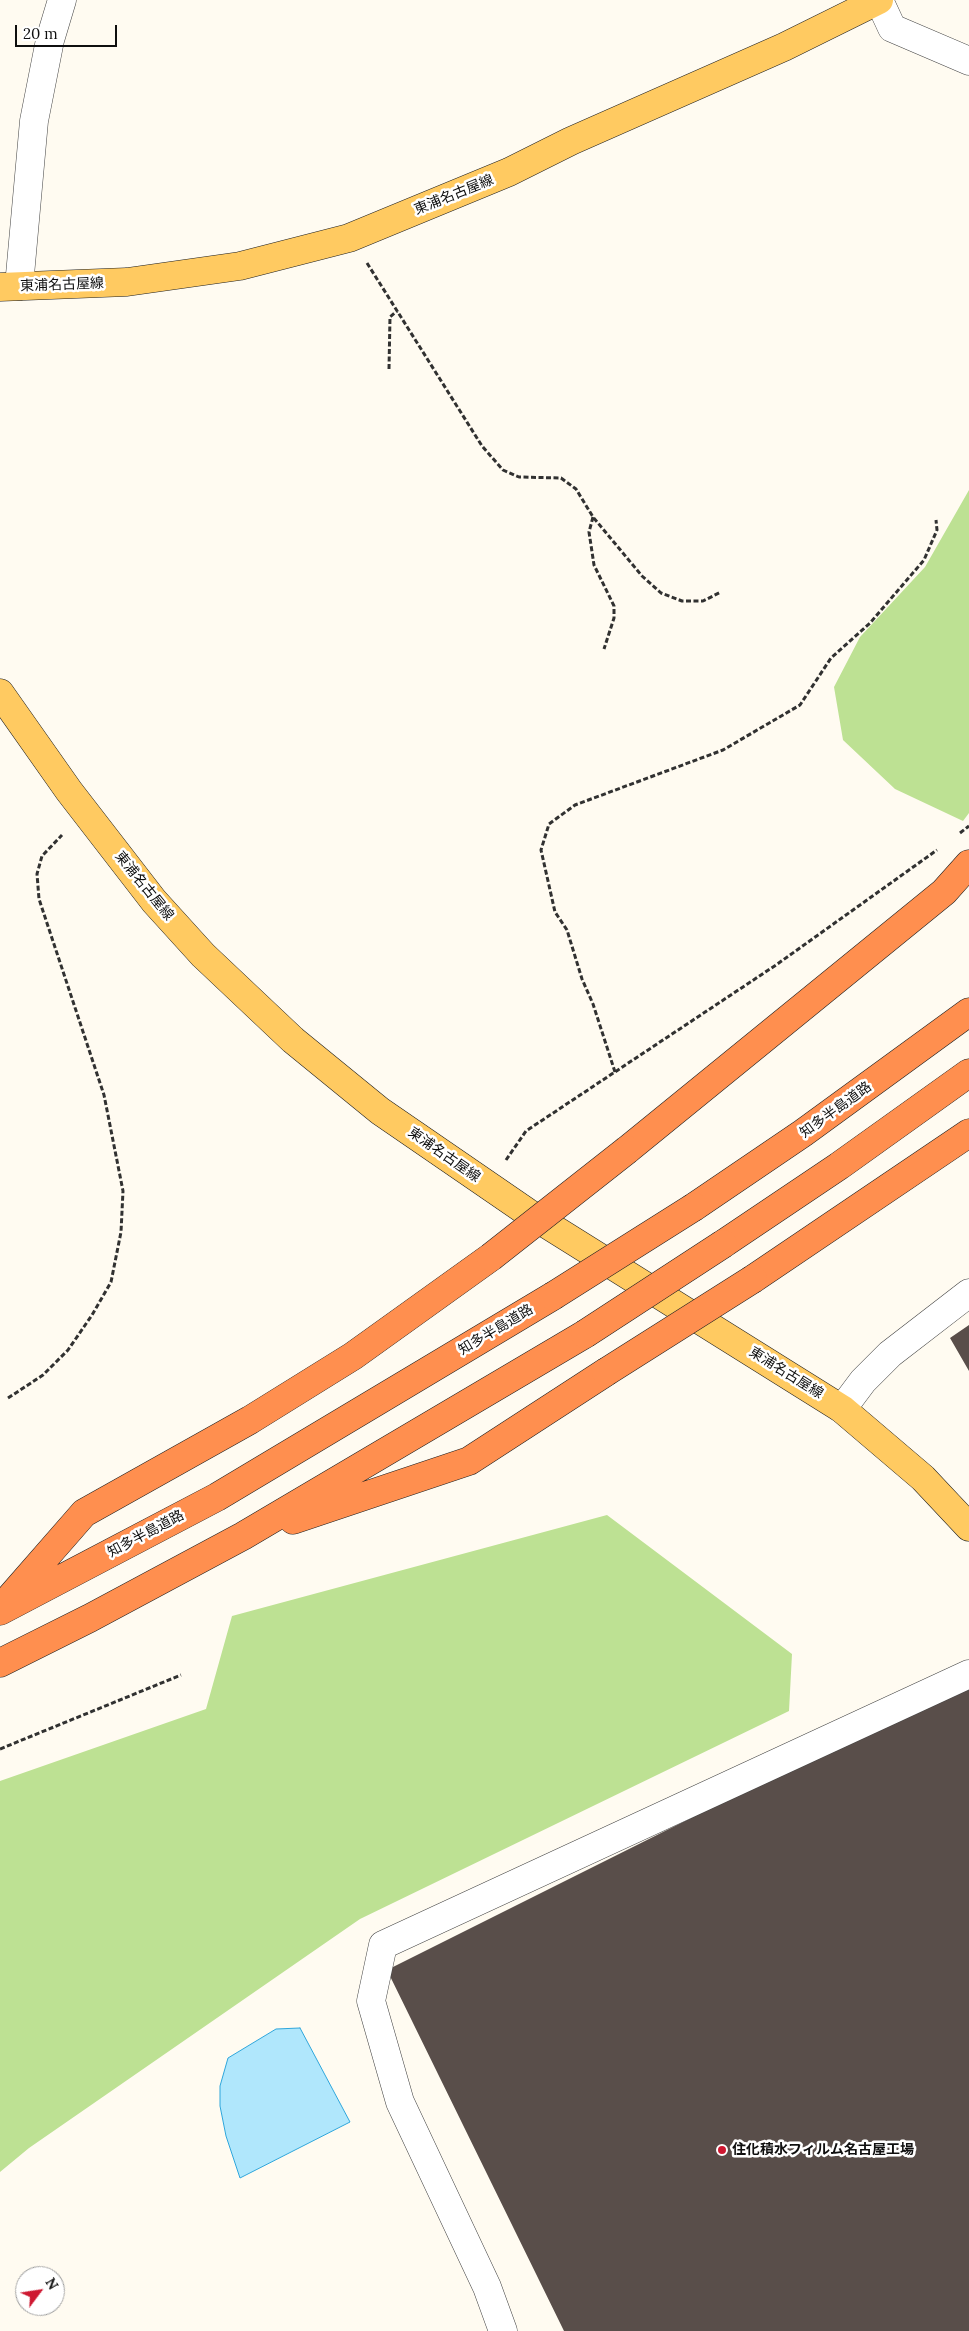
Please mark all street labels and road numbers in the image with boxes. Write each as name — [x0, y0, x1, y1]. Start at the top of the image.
street label: 東浦名古屋線 — [412, 171, 496, 219]
street label: 東浦名古屋線 — [20, 275, 104, 295]
street label: 東浦名古屋線 — [111, 848, 177, 924]
street label: 知多半島道路 — [797, 1079, 875, 1141]
street label: 東浦名古屋線 — [405, 1124, 483, 1186]
street label: 知多半島道路 — [456, 1301, 536, 1359]
street label: 東浦名古屋線 — [746, 1344, 826, 1402]
street label: 知多半島道路 — [105, 1507, 187, 1561]

